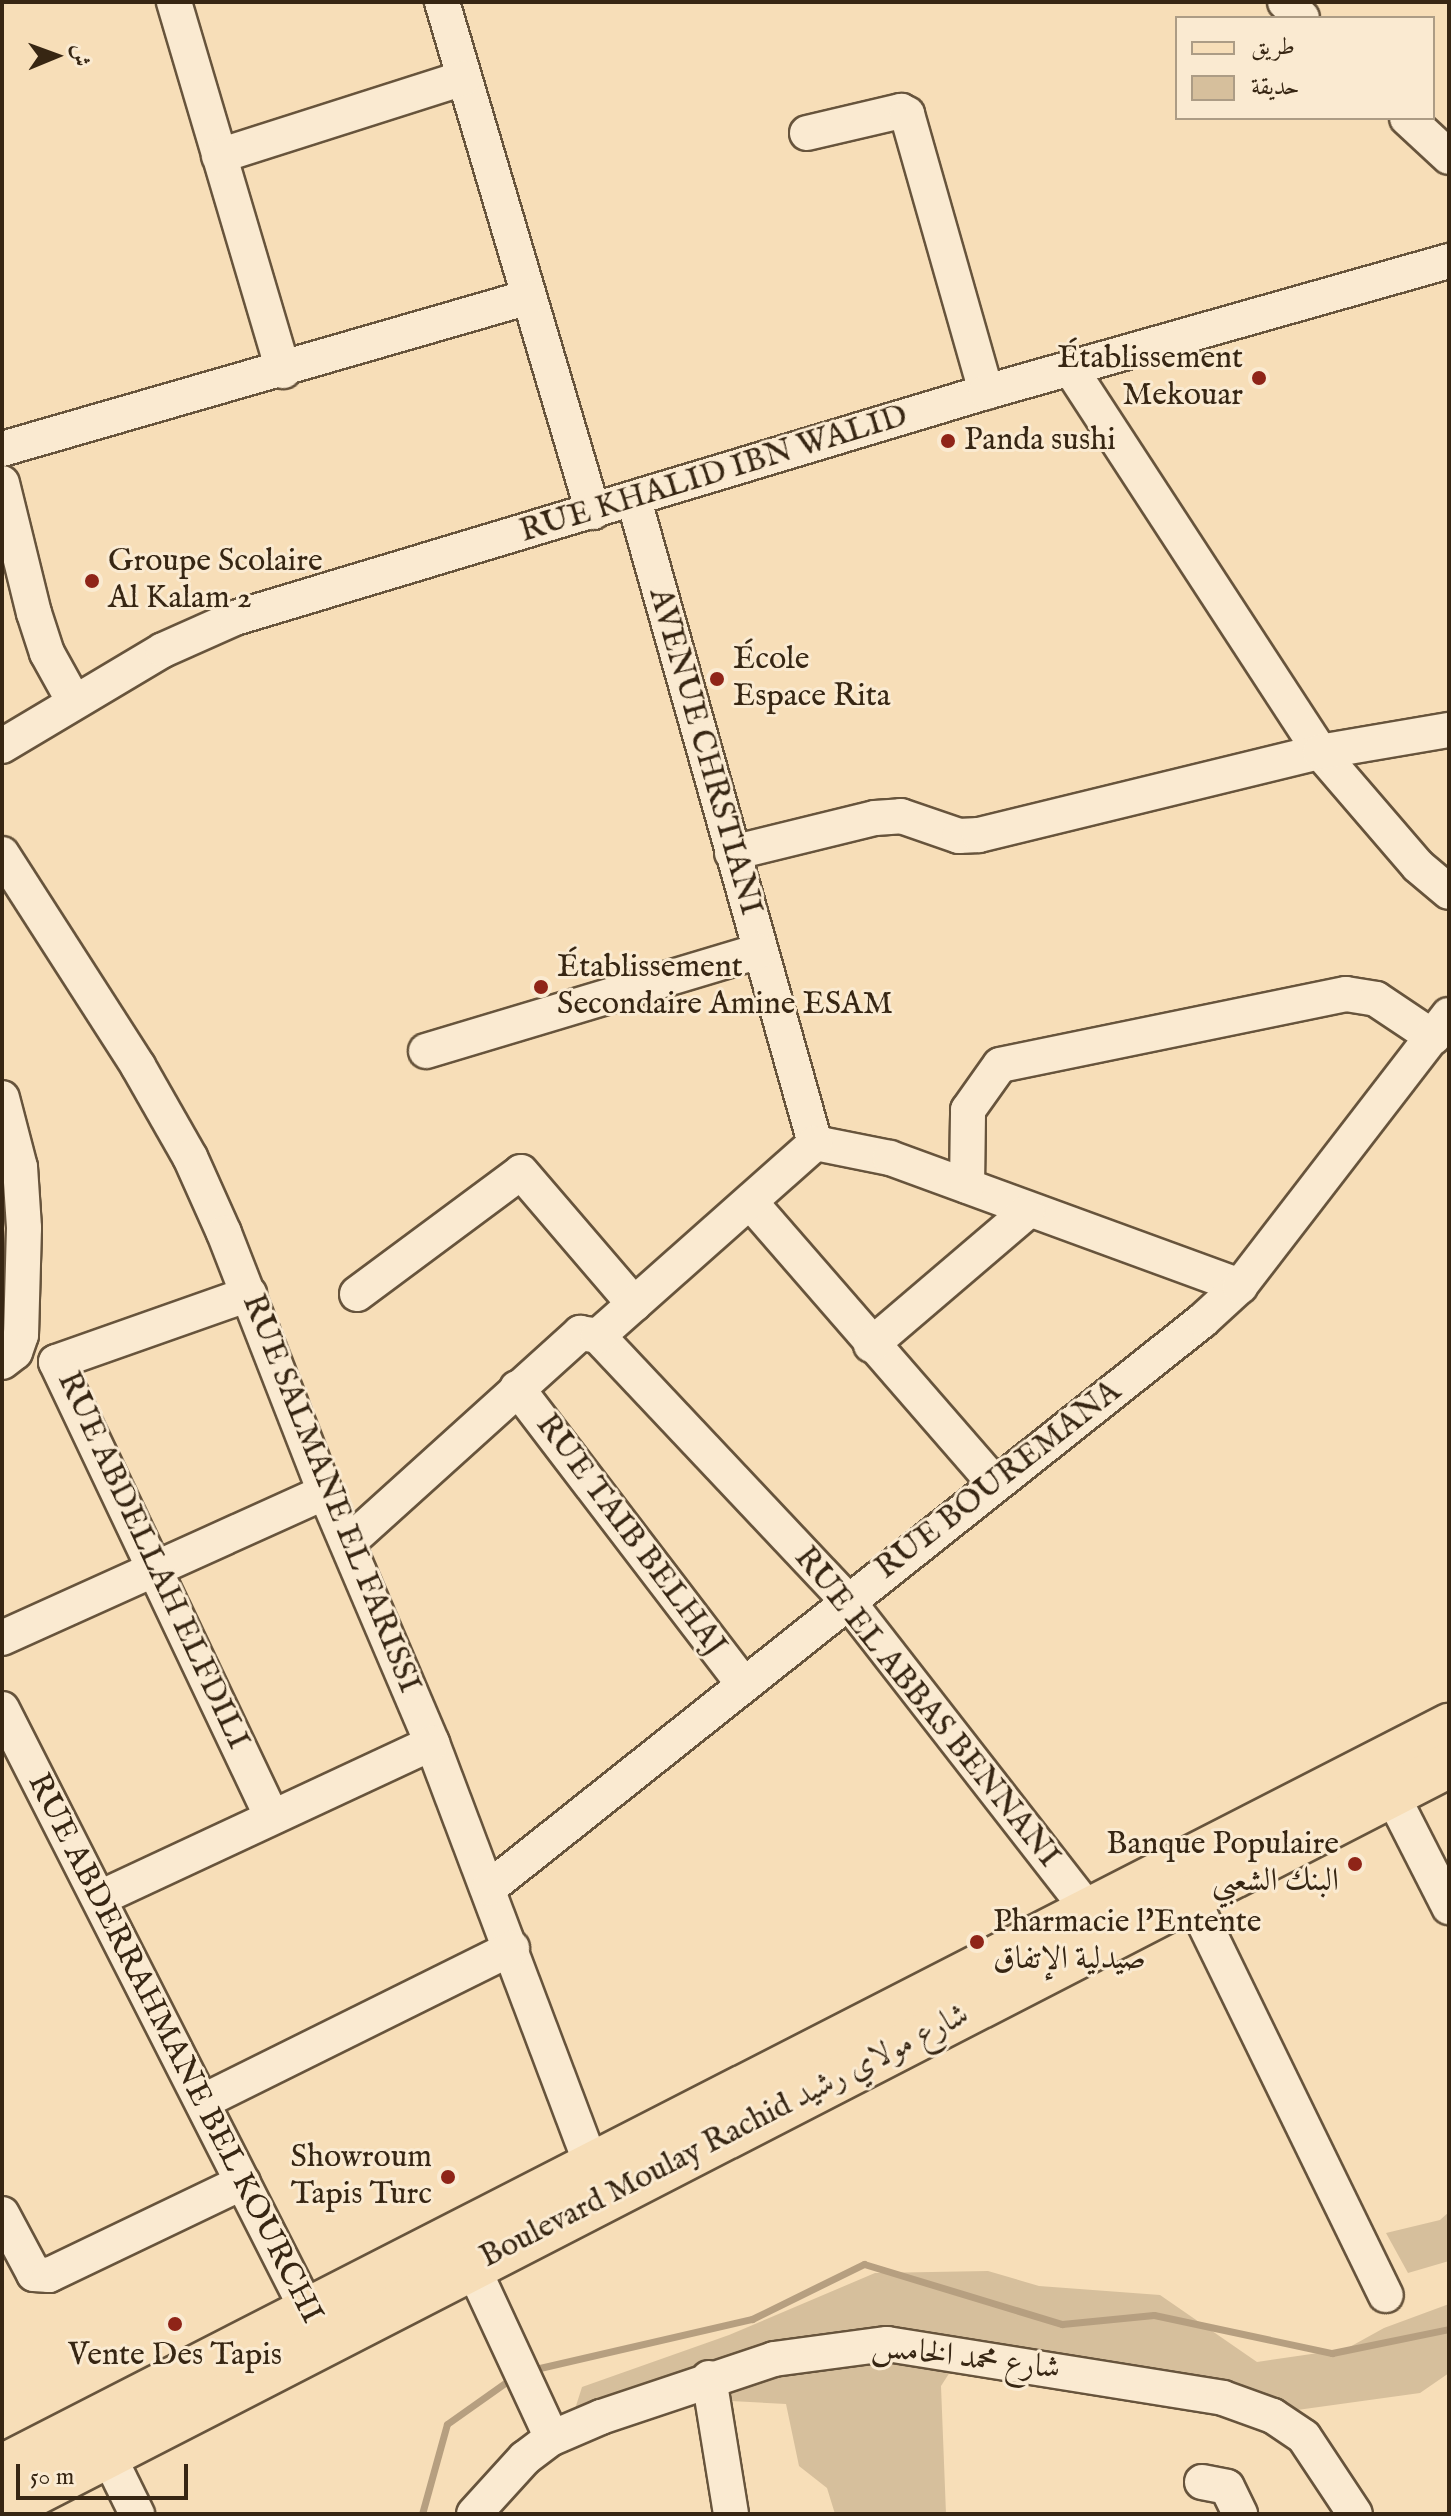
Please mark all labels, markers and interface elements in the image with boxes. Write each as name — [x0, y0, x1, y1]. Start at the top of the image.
north arrow — [16, 16, 96, 96]
legend — [1175, 16, 1435, 120]
text: طريق — [1251, 32, 1295, 63]
text: ش — [66, 44, 94, 67]
text: حديقة — [1251, 72, 1300, 103]
place label: Établissement Mekouar — [1057, 341, 1243, 416]
marker: Établissement Mekouar — [1250, 369, 1268, 387]
street label: RUE KHALID IBN WALID — [516, 398, 912, 552]
place label: Panda sushi — [964, 422, 1116, 460]
marker: Panda sushi — [939, 432, 957, 450]
place label: Groupe Scolaire Al Kalam 2 — [108, 544, 323, 619]
marker: Groupe Scolaire Al Kalam 2 — [83, 572, 101, 590]
street label: AVENUE CHRSTIANI — [639, 584, 769, 920]
place label: École Espace Rita — [733, 642, 890, 717]
marker: École Espace Rita — [708, 670, 726, 688]
place label: Établissement Secondaire Amine ESAM — [557, 950, 893, 1025]
marker: Établissement Secondaire Amine ESAM — [532, 978, 550, 996]
street label: RUE SALMANE EL FARISSI — [232, 1289, 428, 1699]
street label: RUE ABDELLAH ELFDILI — [48, 1366, 256, 1756]
street label: RUE BOUREMANA — [869, 1373, 1129, 1589]
street label: RUE TAIB BELHAJ — [527, 1407, 733, 1665]
street label: RUE EL ABBAS BENNANI — [785, 1540, 1067, 1876]
street label: RUE ABDERRAHMANE BEL KOURCHI — [18, 1768, 330, 2330]
place label: Banque Populaire البنك الشعبي — [1106, 1827, 1339, 1902]
marker: Banque Populaire البنك الشعبي — [1346, 1855, 1364, 1873]
place label: Pharmacie l'Entente صيدلية الإتفاق — [993, 1905, 1261, 1980]
marker: Pharmacie l'Entente صيدلية الإتفاق — [968, 1933, 986, 1951]
street label: Boulevard Moulay Rachid شارع مولاي رشيد — [474, 1997, 976, 2277]
place label: Showroum Tapis Turc — [291, 2140, 432, 2215]
marker: Showroum Tapis Turc — [439, 2168, 457, 2186]
marker: Vente Des Tapis — [166, 2315, 184, 2333]
street label: شارع محمد الخامس — [870, 2328, 1062, 2390]
place label: Vente Des Tapis — [68, 2337, 282, 2375]
scale bar — [20, 2448, 192, 2498]
text: 50 m — [30, 2462, 74, 2493]

